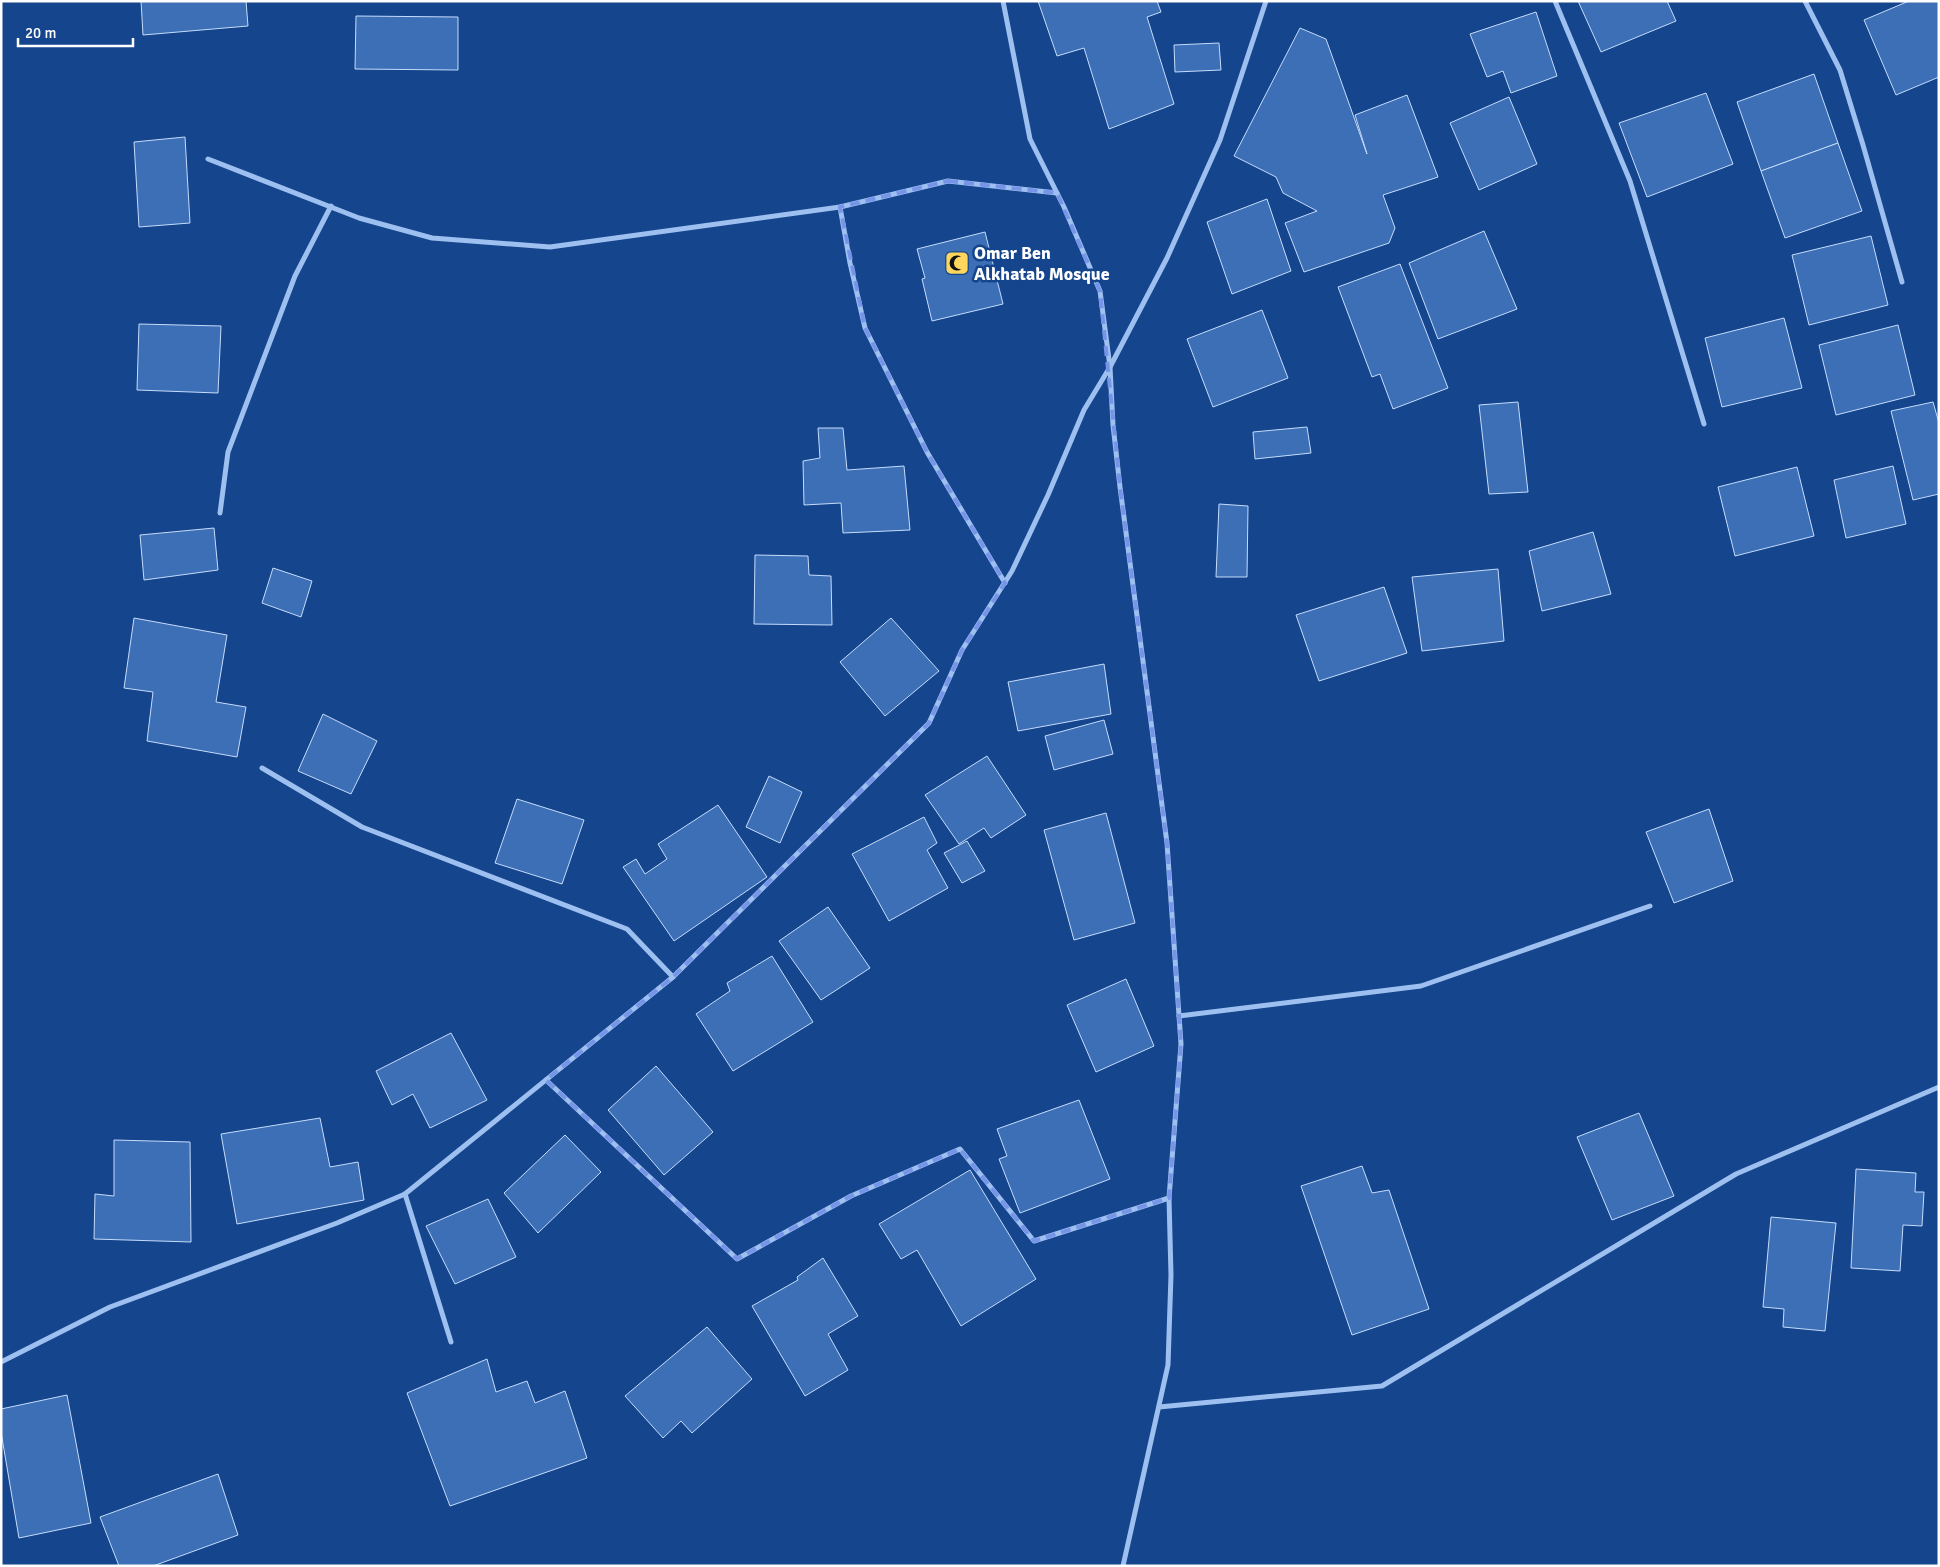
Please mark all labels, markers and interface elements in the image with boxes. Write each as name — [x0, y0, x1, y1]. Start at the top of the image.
scale bar — [18, 15, 132, 47]
text: 20 m — [25, 24, 56, 42]
place label: Omar Ben Alkhatab Mosque — [974, 242, 1110, 285]
mosque icon: Omar Ben Alkhatab Mosque — [944, 250, 970, 276]

